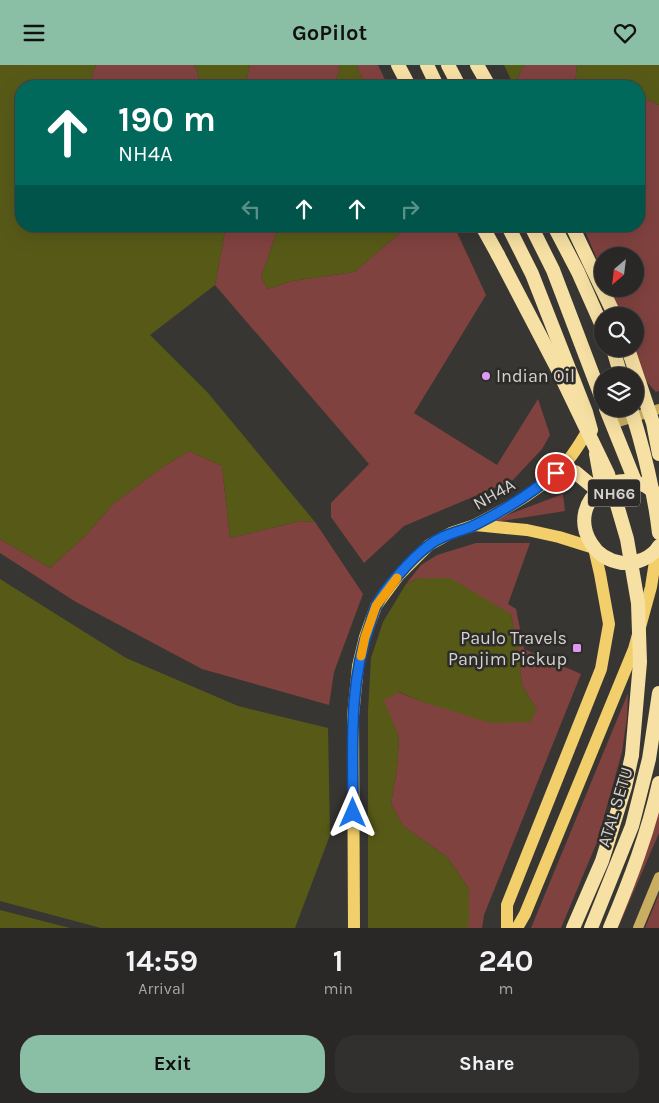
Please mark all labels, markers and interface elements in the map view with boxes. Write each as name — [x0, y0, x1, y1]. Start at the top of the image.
icon: menu — [20, 19, 48, 47]
icon: heart — [611, 19, 639, 47]
text: GoPilot — [292, 20, 367, 46]
text: 190 m — [118, 99, 216, 140]
icon: ahead — [35, 100, 100, 165]
text: NH4A — [118, 141, 173, 167]
icon: left — [237, 195, 265, 223]
icon: ahead — [290, 195, 318, 223]
icon: ahead — [343, 195, 371, 223]
icon: right — [396, 195, 424, 223]
north arrow — [594, 247, 644, 297]
map controls — [594, 247, 644, 417]
button: search — [594, 307, 644, 357]
place label: Indian Oil — [496, 365, 575, 387]
button: layers — [594, 367, 644, 417]
marker: Indian Oil — [480, 370, 492, 382]
pin — [535, 452, 577, 494]
icon: arrive — [542, 459, 570, 487]
street label: NH4A — [469, 473, 519, 515]
road number: NH66 — [588, 479, 640, 507]
place label: Paulo Travels Panjim Pickup — [448, 627, 567, 670]
marker: Paulo Travels Panjim Pickup — [571, 642, 583, 654]
street label: ATAL SETU — [592, 764, 638, 850]
position arrow — [326, 786, 378, 838]
text: 14:59 — [126, 943, 198, 979]
text: 1 — [333, 943, 344, 979]
text: 240 — [478, 943, 533, 979]
text: Arrival — [138, 979, 185, 998]
text: min — [323, 979, 353, 998]
text: m — [498, 979, 513, 998]
button: Exit — [20, 1035, 325, 1093]
button: Share — [335, 1035, 639, 1093]

